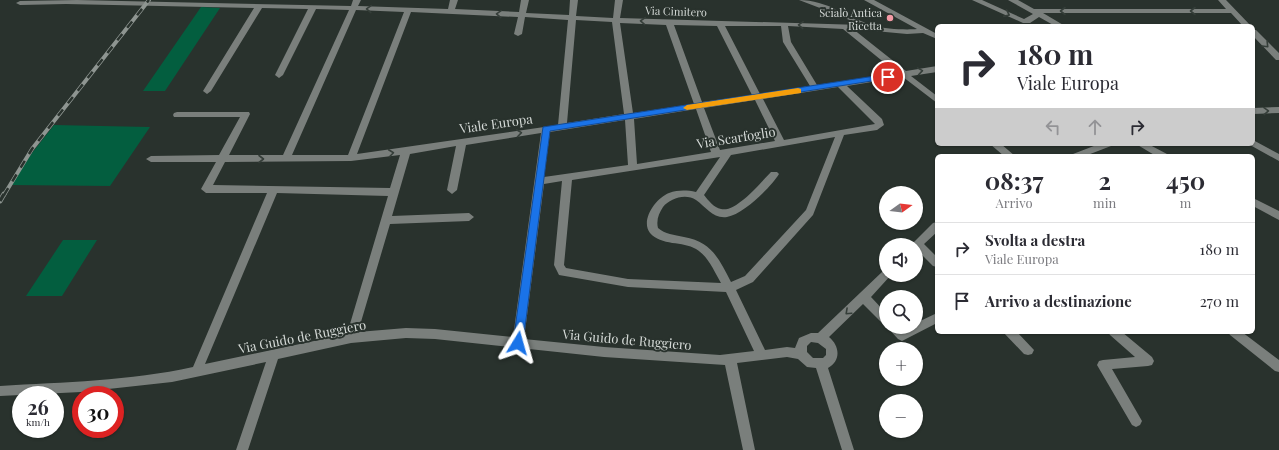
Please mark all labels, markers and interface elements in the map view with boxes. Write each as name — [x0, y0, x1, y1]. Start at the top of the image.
street label: Via Cimitero — [644, 2, 707, 20]
one-way arrow — [366, 5, 372, 13]
place label: Scialò Antica Ricetta — [819, 5, 883, 33]
one-way arrow — [1060, 7, 1066, 15]
one-way arrow — [1190, 7, 1196, 15]
one-way arrow — [496, 9, 502, 18]
one-way arrow — [1003, 9, 1011, 17]
marker: Scialò Antica Ricetta — [885, 13, 895, 23]
one-way arrow — [640, 17, 646, 26]
one-way arrow — [797, 21, 803, 29]
text: 180 m — [1017, 35, 1093, 72]
icon: right — [951, 40, 1003, 92]
one-way arrow — [1261, 40, 1269, 48]
pin — [871, 60, 905, 94]
icon: arrive — [877, 66, 899, 88]
one-way arrow — [917, 68, 923, 76]
text: Viale Europa — [1017, 71, 1119, 95]
one-way arrow — [1263, 107, 1269, 115]
street label: Viale Europa — [457, 109, 534, 137]
icon: left — [1042, 116, 1064, 138]
icon: ahead — [1084, 116, 1106, 138]
icon: right — [1126, 116, 1148, 138]
street label: Via Scarfoglio — [694, 122, 777, 152]
one-way arrow — [516, 129, 522, 138]
one-way arrow — [388, 149, 394, 158]
one-way arrow — [258, 155, 264, 163]
text: 08:37 — [985, 164, 1043, 196]
text: 2 — [1098, 164, 1111, 196]
text: 450 — [1166, 164, 1205, 196]
north arrow — [879, 186, 923, 230]
map controls — [879, 186, 923, 438]
text: Arrivo — [996, 194, 1033, 211]
text: min — [1093, 194, 1116, 211]
text: m — [1180, 194, 1191, 211]
text: Svolta a destra — [985, 230, 1085, 250]
button: sound — [879, 238, 923, 282]
icon: right — [951, 238, 973, 260]
text: 180 m — [1200, 239, 1239, 259]
text: Viale Europa — [985, 250, 1059, 267]
button: search — [879, 290, 923, 334]
icon: arrive — [951, 290, 973, 312]
text: Arrivo a destinazione — [985, 291, 1132, 311]
text: 270 m — [1200, 291, 1239, 311]
one-way arrow — [845, 307, 853, 315]
street label: Via Guido de Ruggiero — [236, 315, 367, 357]
position arrow — [497, 322, 539, 364]
street label: Via Guido de Ruggiero — [561, 325, 692, 353]
button: + — [879, 342, 923, 386]
speed limit sign: 30 — [72, 386, 124, 438]
text: 26 — [27, 393, 49, 420]
button: − — [879, 394, 923, 438]
text: km/h — [26, 415, 50, 429]

